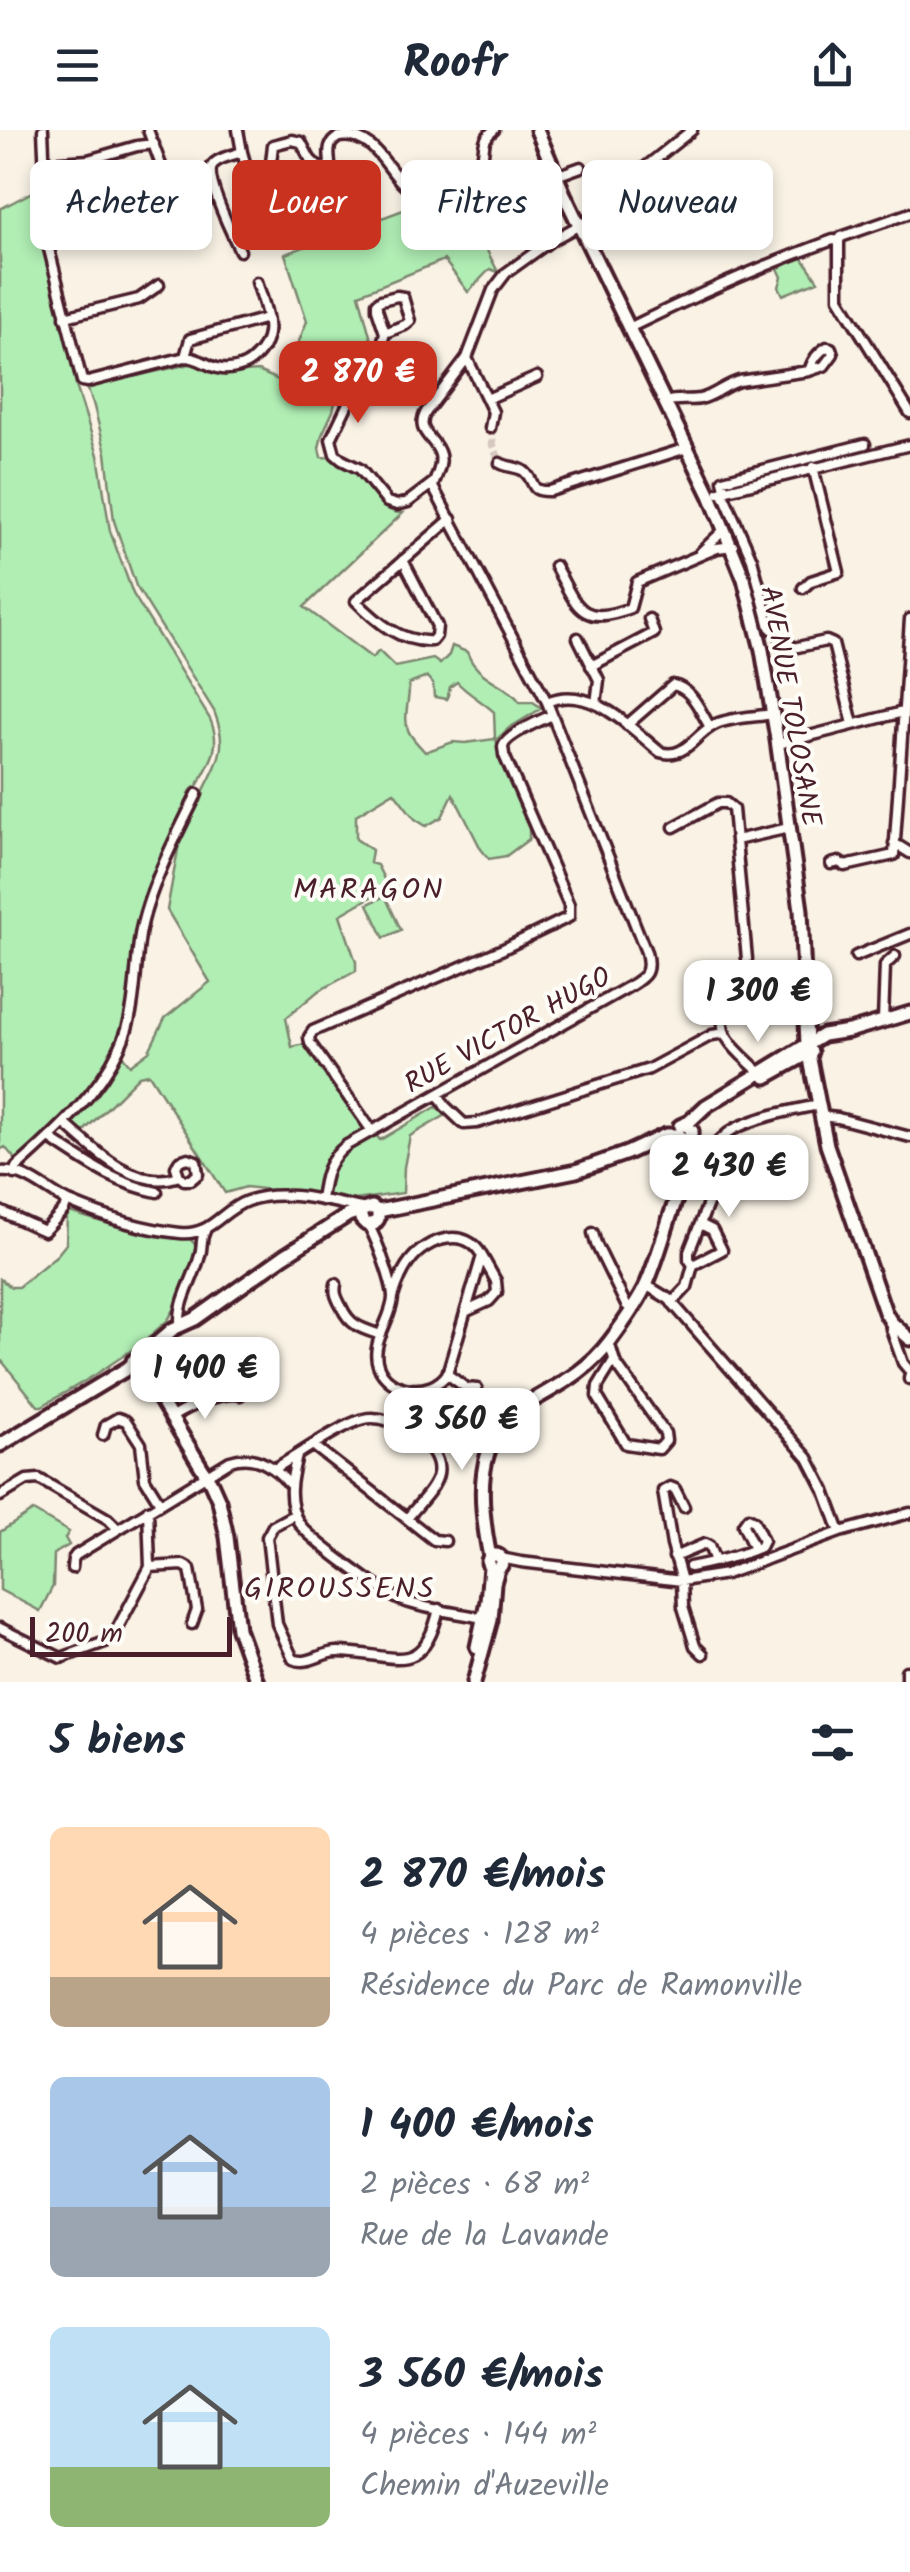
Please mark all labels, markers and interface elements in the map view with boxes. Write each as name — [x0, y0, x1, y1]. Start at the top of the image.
text: Roofr — [403, 29, 507, 101]
icon: menu — [50, 38, 105, 93]
icon: share — [805, 38, 860, 93]
chip: Acheter — [30, 160, 212, 250]
chip: Louer — [232, 160, 381, 250]
chip: Filtres — [401, 160, 562, 250]
chip: Nouveau — [582, 160, 773, 250]
pin: 2 870 € — [266, 341, 450, 426]
text: 2 870 € — [301, 348, 415, 399]
street label: AVENUE TOLOSANE — [746, 583, 833, 831]
district label: MARAGON — [293, 867, 445, 915]
street label: RUE VICTOR HUGO — [396, 956, 620, 1107]
pin: 1 300 € — [666, 960, 850, 1045]
text: 1 300 € — [706, 967, 810, 1018]
pin: 2 430 € — [637, 1135, 821, 1220]
text: 2 430 € — [672, 1142, 786, 1193]
pin: 1 400 € — [113, 1337, 297, 1422]
text: 1 400 € — [153, 1344, 257, 1395]
pin: 3 560 € — [370, 1388, 554, 1473]
text: 3 560 € — [406, 1395, 518, 1446]
district label: GIROUSSENS — [244, 1566, 436, 1614]
scale bar — [30, 1612, 232, 1656]
text: 200 m — [45, 1612, 123, 1657]
text: 5 biens — [50, 1709, 186, 1776]
icon: filters — [805, 1715, 860, 1770]
text: 2 870 €/mois — [360, 1843, 606, 1910]
icon: home — [130, 1867, 250, 1987]
text: 4 pièces · 128 m² — [360, 1910, 599, 1961]
text: Résidence du Parc de Ramonville — [360, 1961, 802, 2012]
text: 1 400 €/mois — [360, 2093, 594, 2160]
icon: home — [130, 2117, 250, 2237]
text: 2 pièces · 68 m² — [360, 2160, 589, 2211]
text: Rue de la Lavande — [360, 2211, 609, 2262]
text: 3 560 €/mois — [360, 2343, 603, 2410]
icon: home — [130, 2367, 250, 2487]
text: 4 pièces · 144 m² — [360, 2410, 596, 2461]
text: Chemin d'Auzeville — [360, 2461, 609, 2512]

